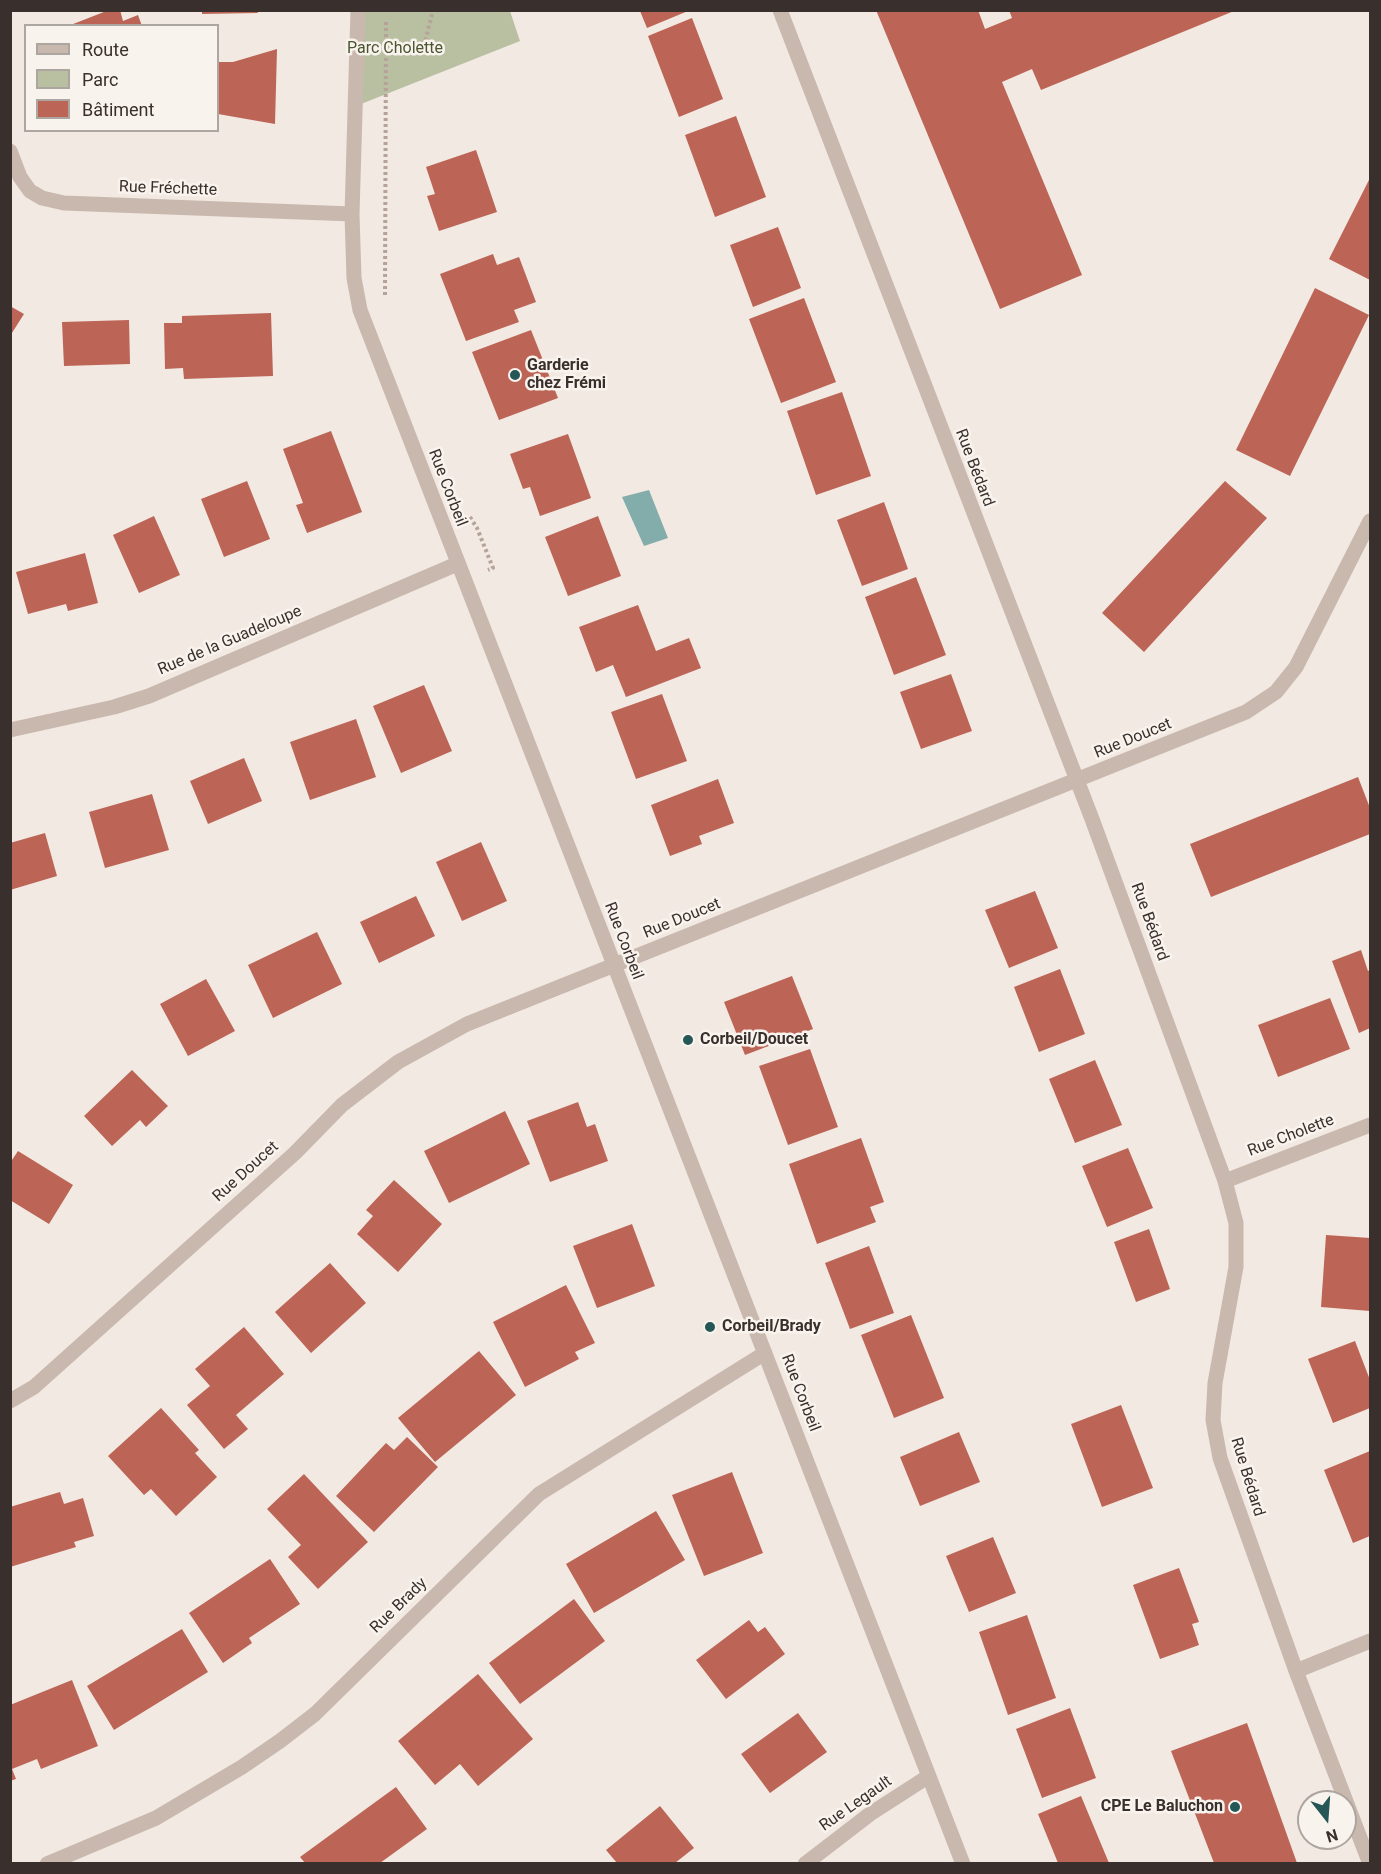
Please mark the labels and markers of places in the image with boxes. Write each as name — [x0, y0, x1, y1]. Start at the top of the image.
place label: Garderie chez Frémi — [527, 356, 606, 394]
marker: Garderie chez Frémi — [508, 368, 522, 382]
place label: Corbeil/Doucet — [700, 1030, 808, 1050]
marker: Corbeil/Doucet — [681, 1033, 695, 1047]
place label: Corbeil/Brady — [722, 1317, 821, 1337]
marker: Corbeil/Brady — [703, 1320, 717, 1334]
place label: CPE Le Baluchon — [1101, 1797, 1223, 1817]
marker: CPE Le Baluchon — [1228, 1800, 1242, 1814]

